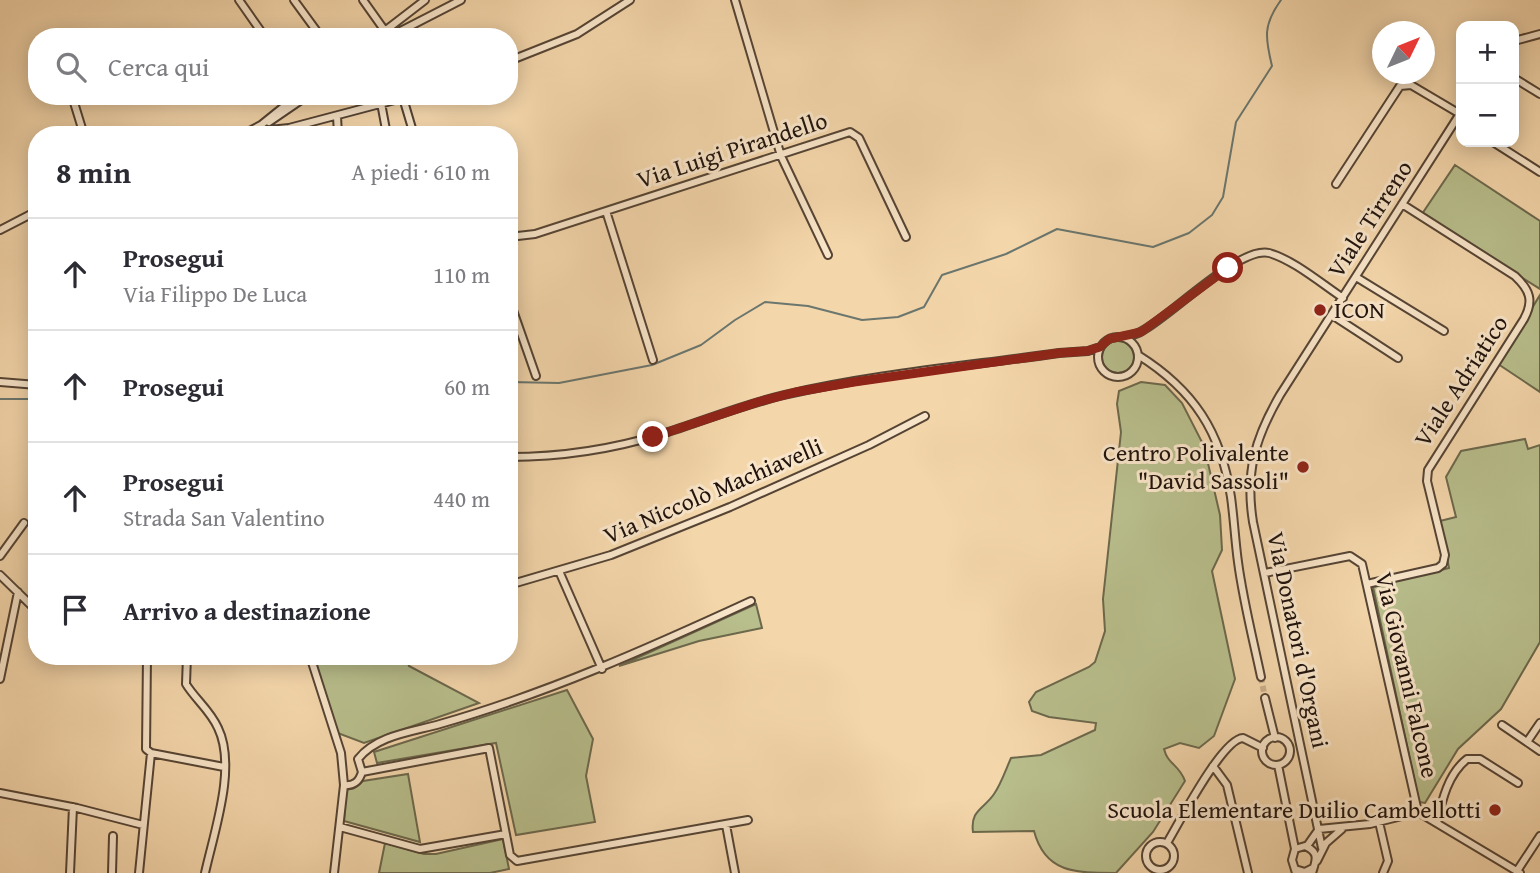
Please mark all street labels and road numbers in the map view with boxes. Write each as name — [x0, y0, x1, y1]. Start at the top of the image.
street label: Via Luigi Pirandello — [632, 102, 832, 197]
street label: Viale Tirreno — [1318, 153, 1421, 284]
street label: Viale Adriatico — [1405, 308, 1516, 453]
street label: Via Niccolò Machiavelli — [598, 428, 828, 552]
street label: Via Donatori d'Organi — [1258, 529, 1339, 752]
street label: Via Giovanni Falcone — [1367, 569, 1448, 781]

